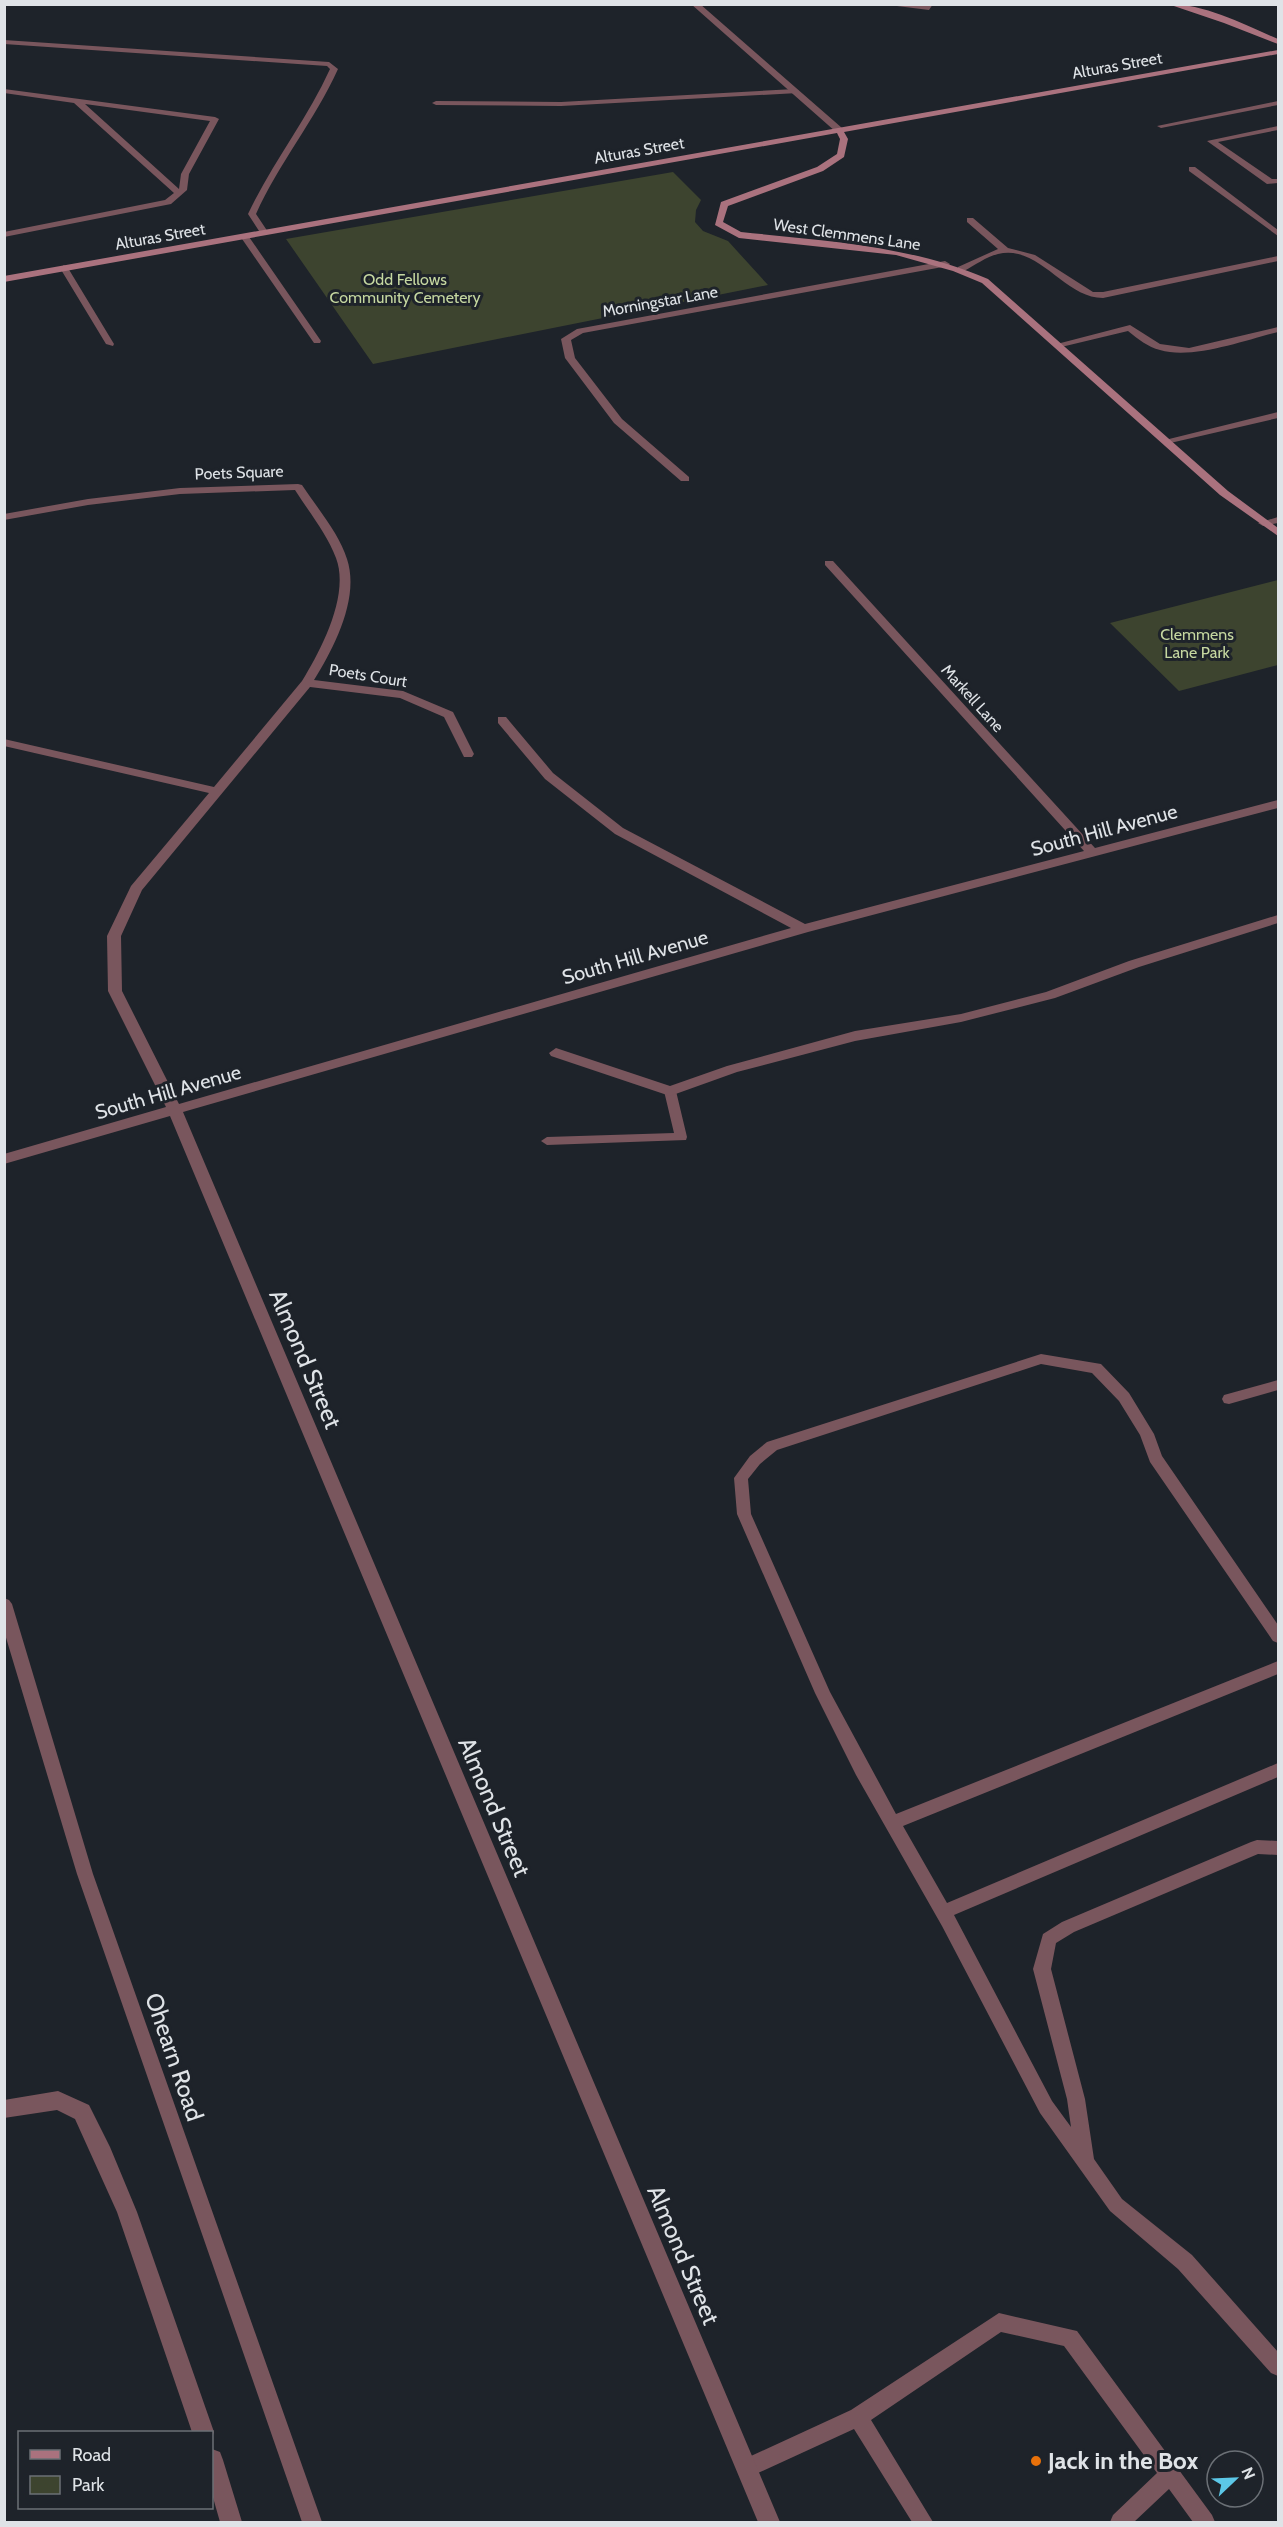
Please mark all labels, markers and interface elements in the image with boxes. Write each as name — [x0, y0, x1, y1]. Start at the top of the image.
street label: Alturas Street — [1071, 48, 1164, 83]
street label: Alturas Street — [593, 133, 686, 168]
street label: West Clemmens Lane — [772, 215, 922, 254]
street label: Alturas Street — [114, 219, 207, 254]
park label: Odd Fellows Community Cemetery — [330, 270, 481, 307]
street label: Morningstar Lane — [601, 282, 719, 321]
street label: Poets Square — [194, 461, 284, 484]
park label: Clemmens Lane Park — [1160, 625, 1234, 662]
street label: Poets Court — [328, 660, 409, 691]
street label: Markell Lane — [937, 661, 1008, 736]
street label: South Hill Avenue — [1028, 799, 1180, 861]
street label: South Hill Avenue — [559, 925, 711, 989]
street label: South Hill Avenue — [92, 1060, 244, 1124]
street label: Almond Street — [263, 1285, 348, 1433]
street label: Almond Street — [452, 1733, 537, 1881]
street label: Ohearn Road — [139, 1989, 210, 2125]
street label: Almond Street — [641, 2181, 726, 2329]
legend — [18, 2431, 213, 2509]
text: Road — [72, 2444, 111, 2466]
place label: Jack in the Box — [1047, 2446, 1198, 2475]
north arrow — [1205, 2449, 1265, 2509]
marker: Jack in the Box — [1029, 2454, 1043, 2468]
text: N — [1237, 2464, 1259, 2482]
text: Park — [72, 2474, 105, 2496]

